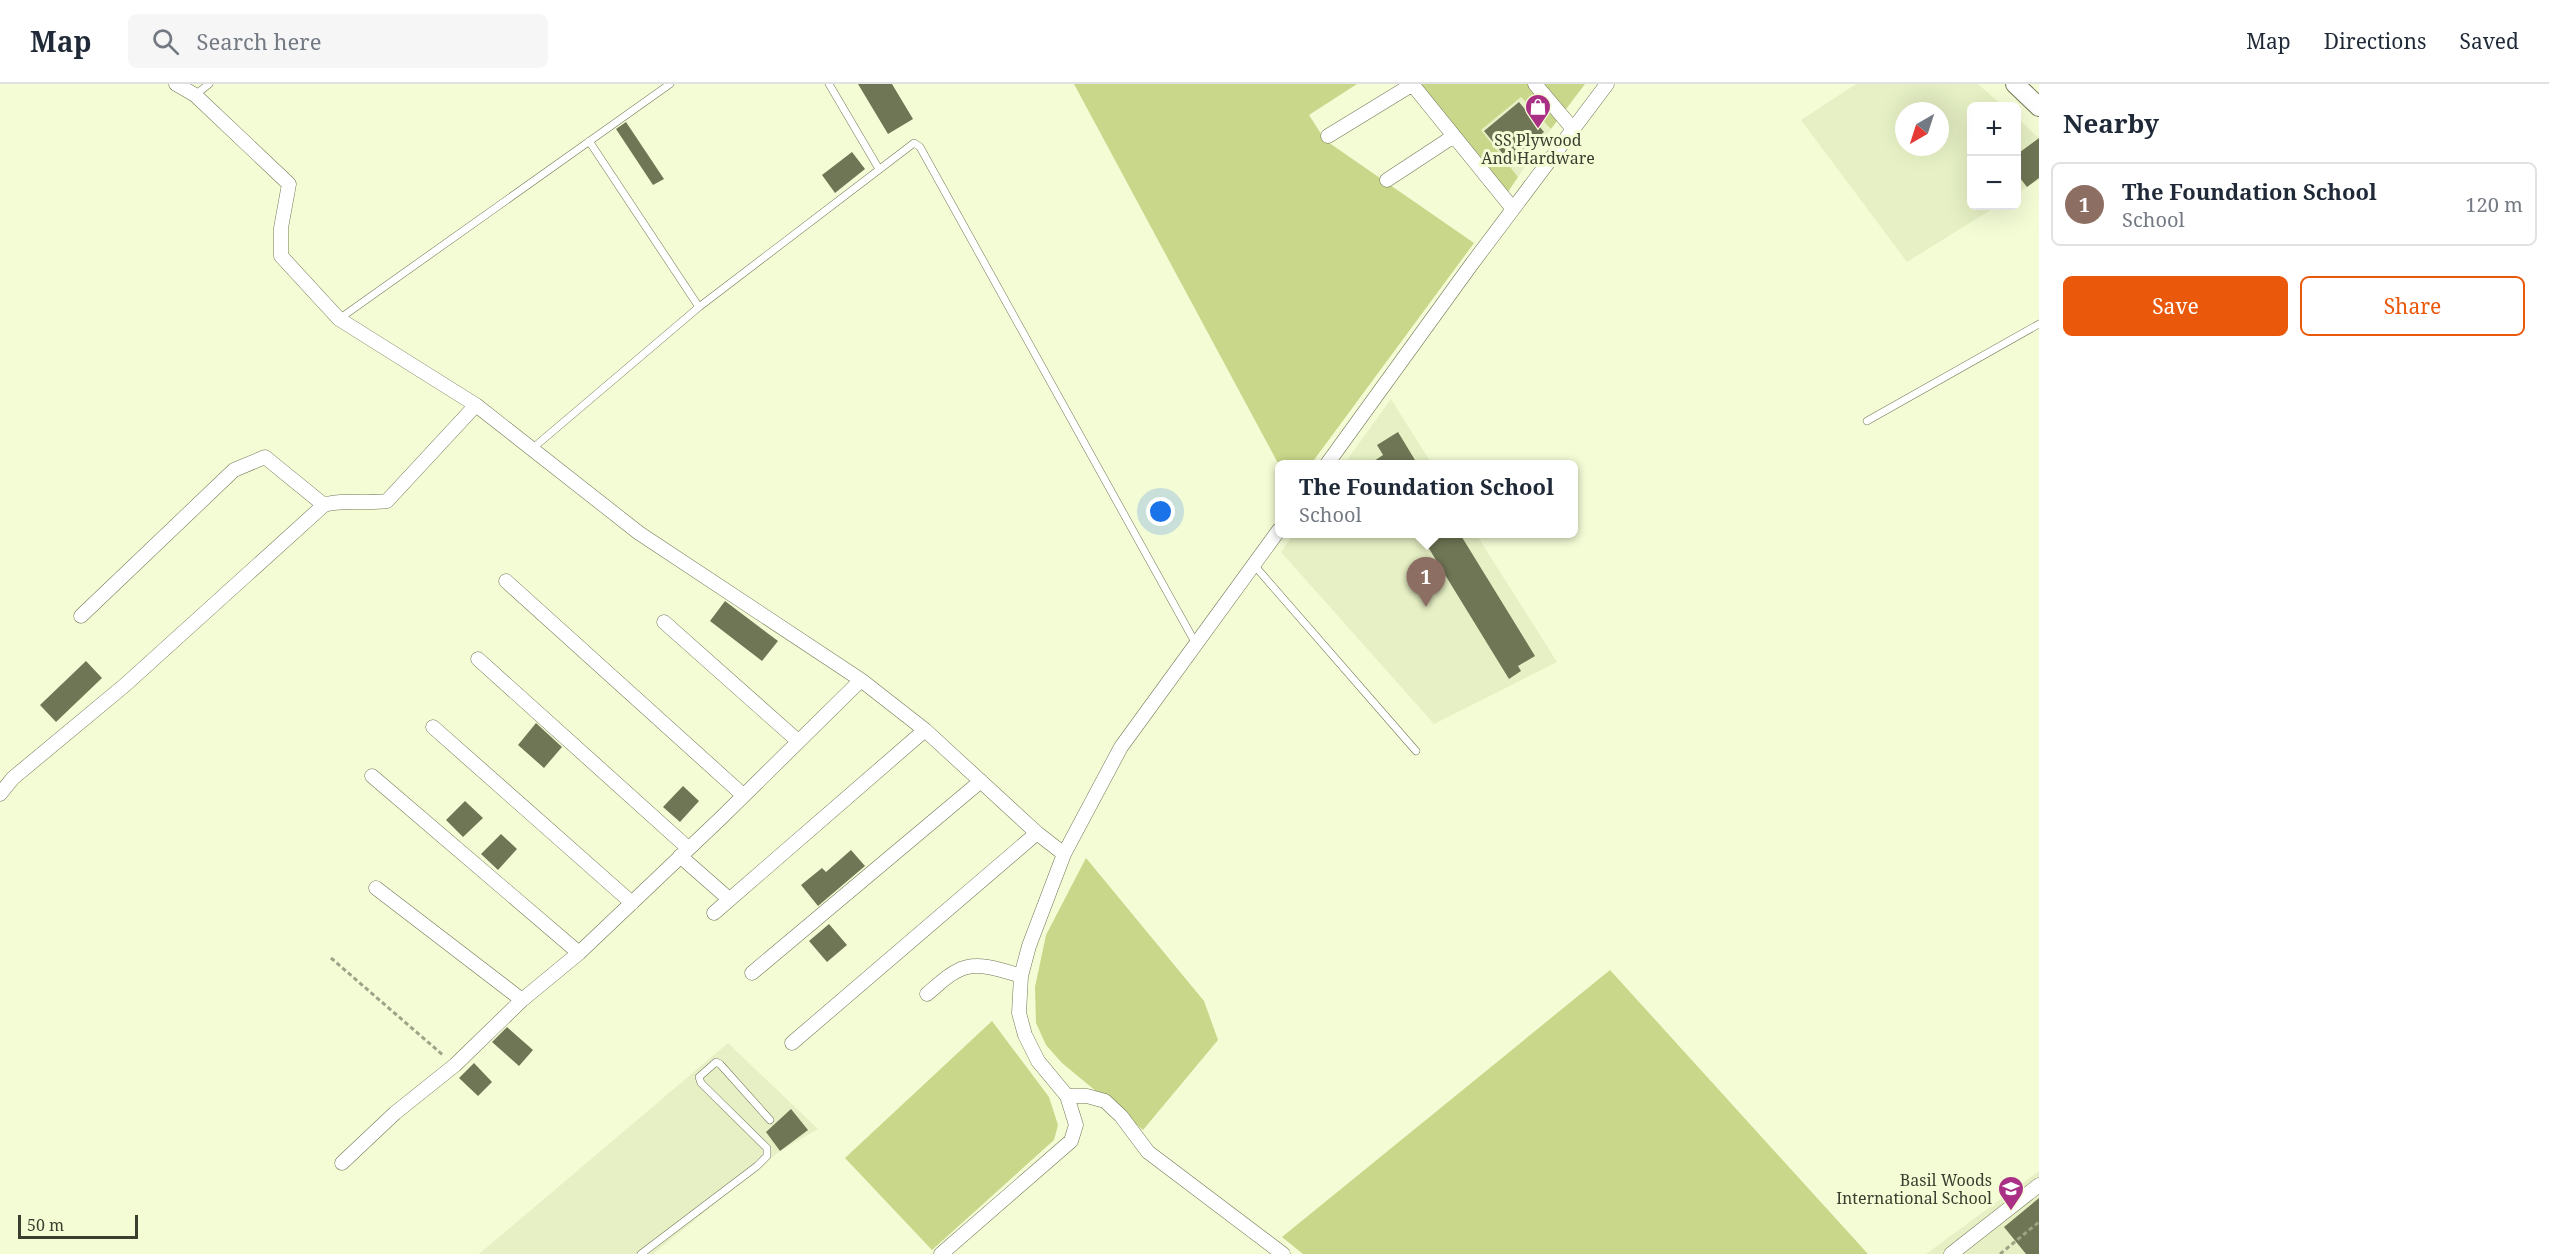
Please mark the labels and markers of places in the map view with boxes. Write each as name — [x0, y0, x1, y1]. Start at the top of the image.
shop icon: SS Plywood And Hardware — [1523, 92, 1553, 130]
place label: SS Plywood And Hardware — [1481, 129, 1595, 169]
pin: 1 — [1406, 558, 1446, 607]
place label: Basil Woods International School — [1836, 1169, 1992, 1209]
school or university icon: Basil Woods International School — [1996, 1174, 2026, 1212]

